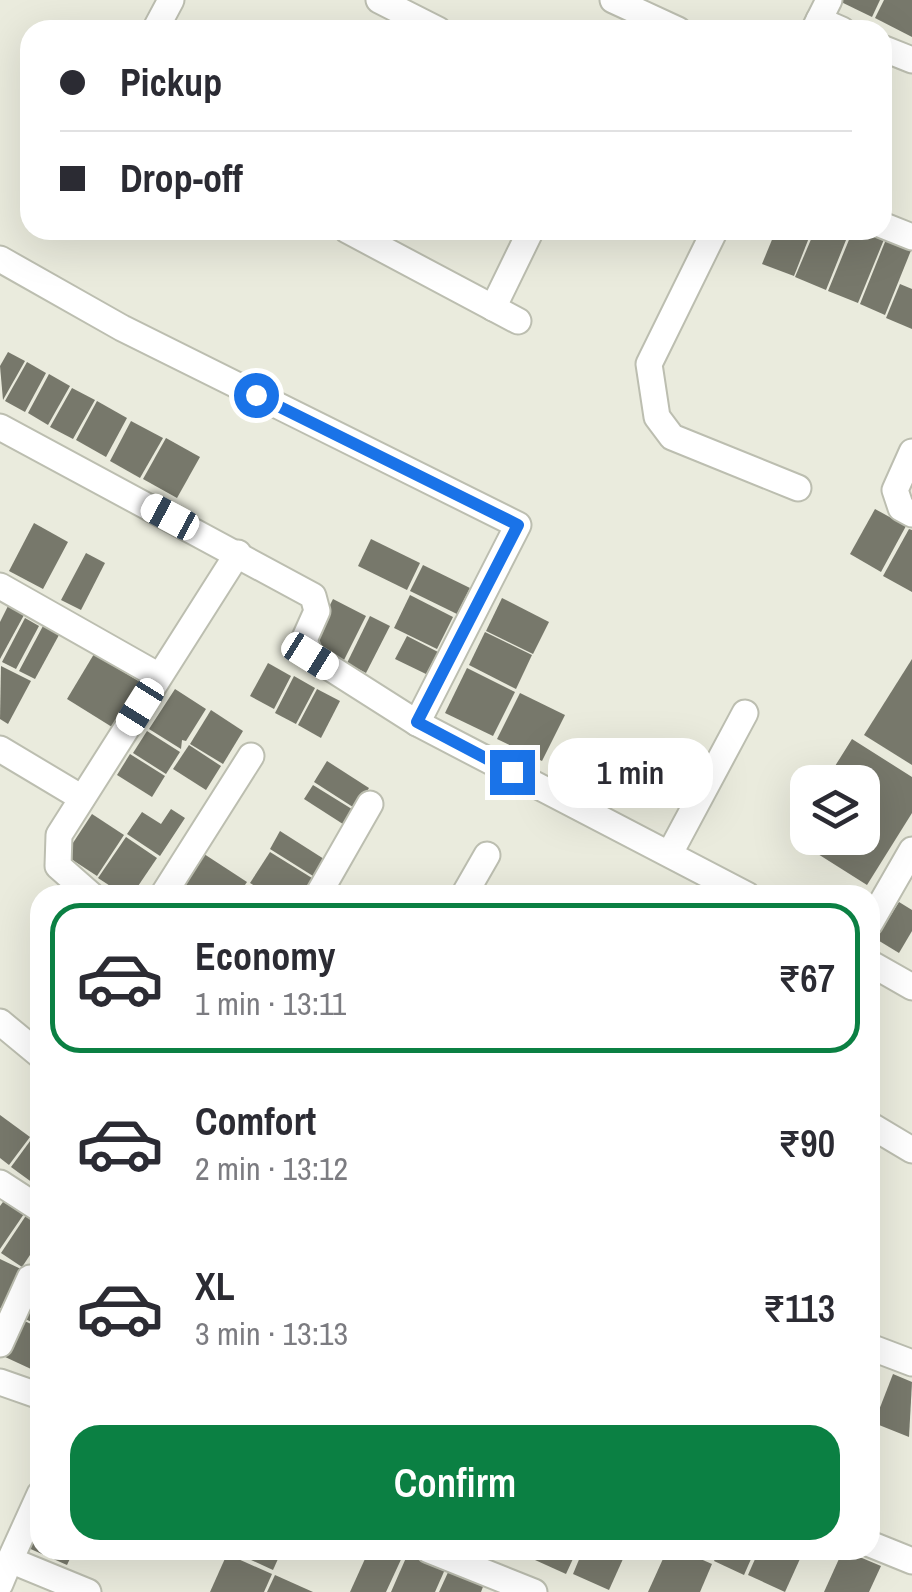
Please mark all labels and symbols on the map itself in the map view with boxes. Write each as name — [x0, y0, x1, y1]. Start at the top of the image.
route start — [234, 373, 279, 418]
car — [136, 490, 204, 544]
car — [277, 627, 343, 685]
car — [111, 674, 169, 740]
callout: 1 min — [547, 737, 712, 807]
route end — [490, 750, 535, 795]

